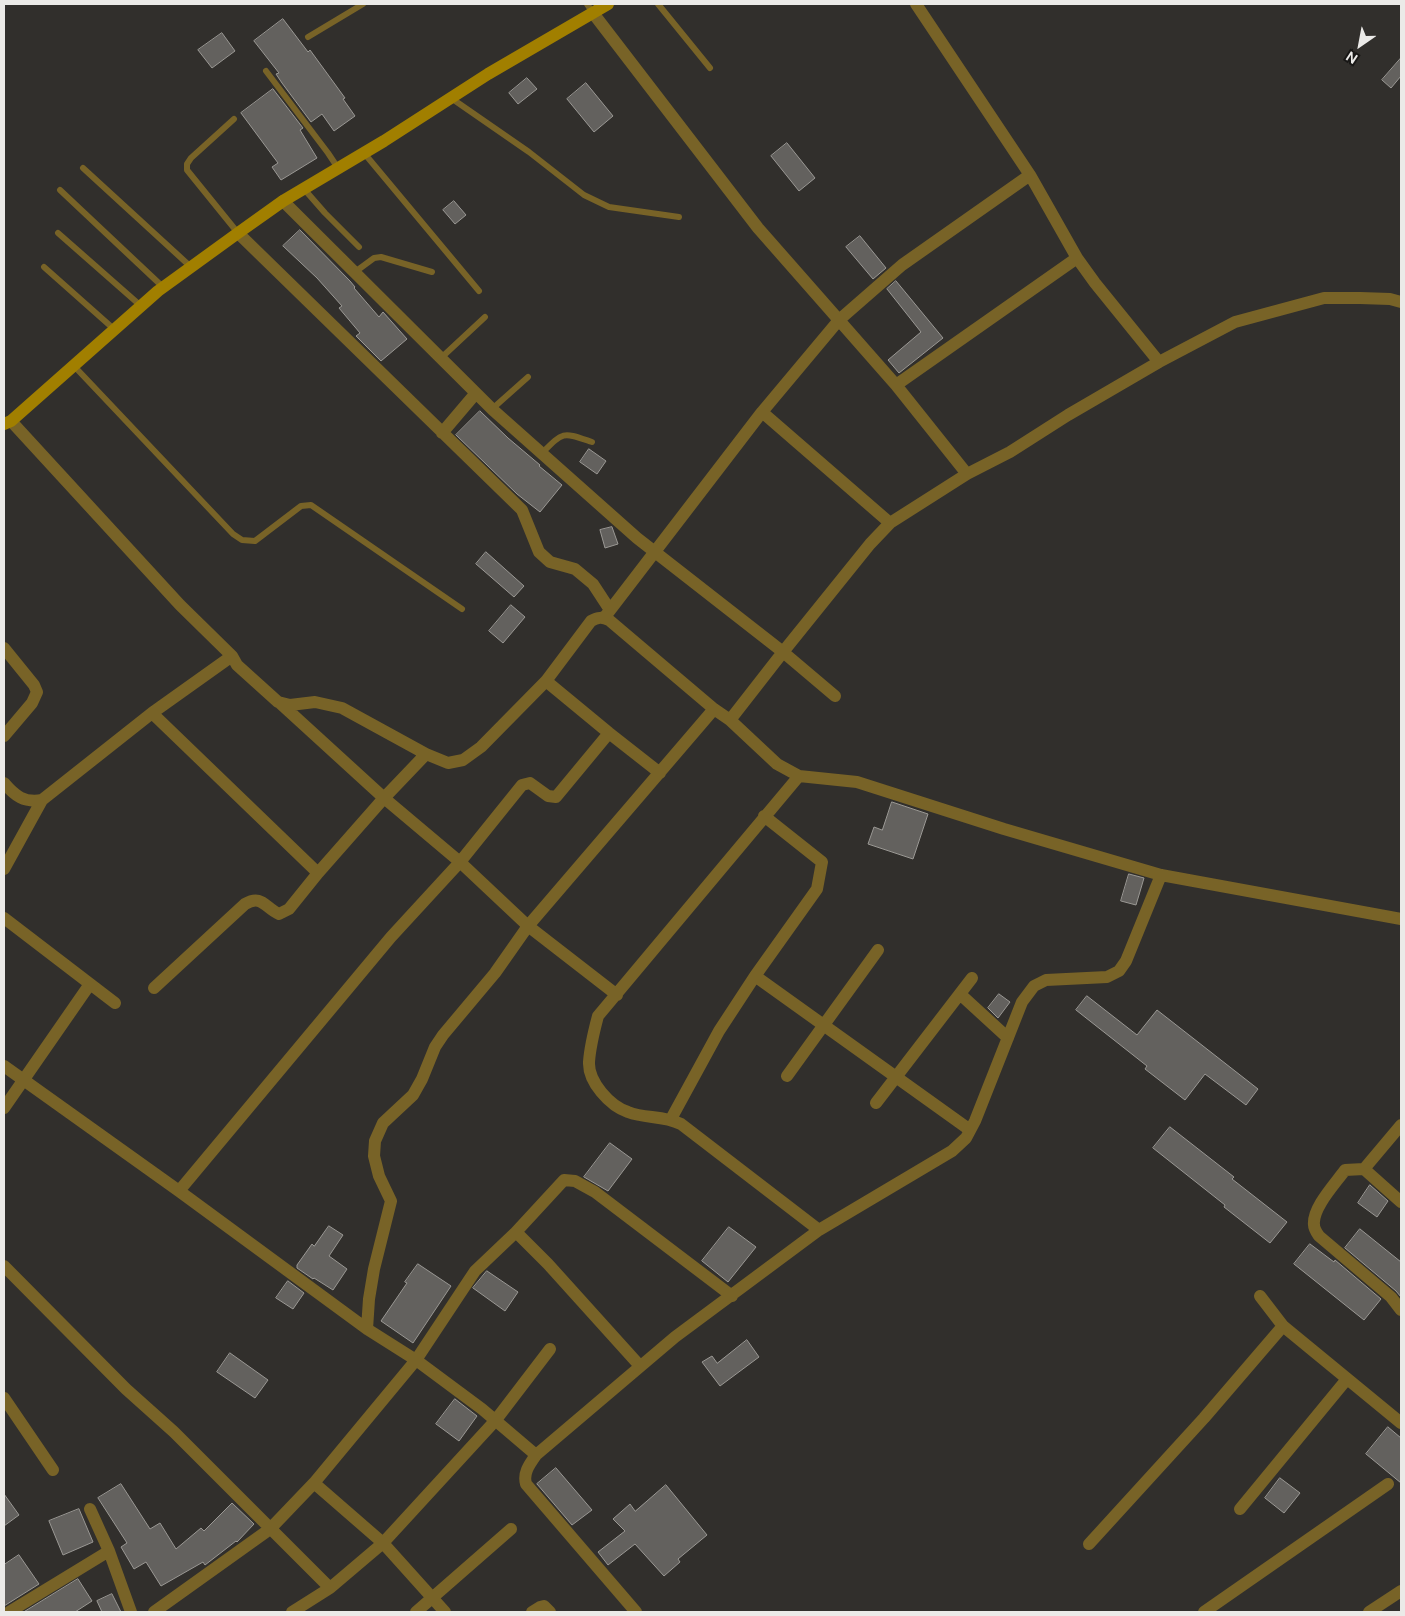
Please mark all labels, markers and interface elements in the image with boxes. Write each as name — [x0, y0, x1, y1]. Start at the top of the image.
north arrow — [1335, 20, 1385, 70]
text: N — [1343, 47, 1361, 68]

